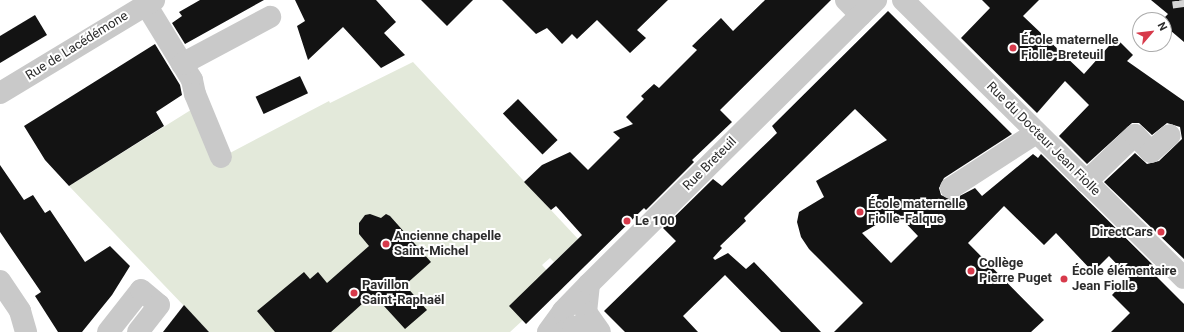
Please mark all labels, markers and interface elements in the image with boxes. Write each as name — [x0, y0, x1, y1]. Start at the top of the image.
street label: Rue de Lacédémone — [23, 8, 131, 84]
north arrow — [1132, 12, 1172, 52]
text: N — [1155, 20, 1170, 33]
place label: École maternelle Fiolle-Breteuil — [1021, 33, 1119, 64]
marker: École maternelle Fiolle-Breteuil — [1008, 43, 1018, 53]
street label: Rue du Docteur Jean Fiolle — [983, 79, 1103, 199]
street label: Rue Breteuil — [680, 134, 740, 194]
place label: École maternelle Fiolle-Falque — [868, 197, 966, 228]
marker: École maternelle Fiolle-Falque — [855, 207, 865, 217]
place label: Le 100 — [635, 213, 675, 229]
marker: Le 100 — [622, 216, 632, 226]
place label: DirectCars — [1091, 224, 1153, 240]
marker: DirectCars — [1156, 227, 1166, 237]
place label: Ancienne chapelle Saint-Michel — [394, 229, 501, 260]
marker: Ancienne chapelle Saint-Michel — [381, 239, 391, 249]
place label: Collège Pierre Puget — [979, 256, 1052, 287]
place label: École élémentaire Jean Fiolle — [1072, 264, 1177, 295]
marker: Collège Pierre Puget — [966, 266, 976, 276]
marker: École élémentaire Jean Fiolle — [1059, 274, 1069, 284]
place label: Pavillon Saint-Raphaël — [362, 278, 445, 309]
marker: Pavillon Saint-Raphaël — [349, 288, 359, 298]

